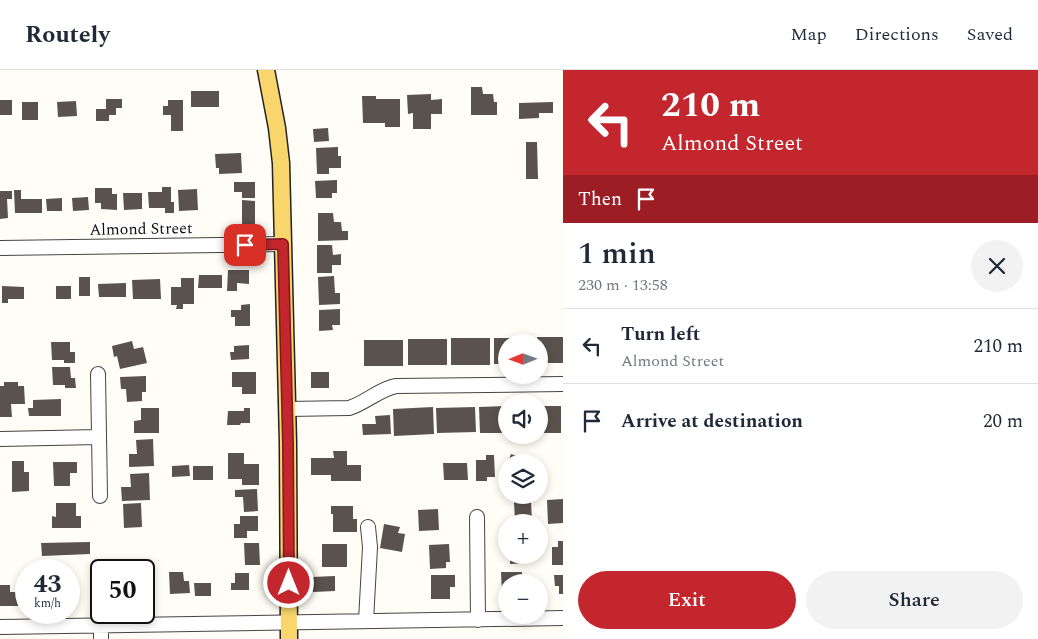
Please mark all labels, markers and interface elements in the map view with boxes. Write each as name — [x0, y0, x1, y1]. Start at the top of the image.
text: Routely — [25, 17, 110, 53]
text: Map — [791, 21, 827, 48]
text: Directions — [855, 21, 939, 48]
text: Saved — [967, 21, 1013, 48]
text: 210 m — [661, 79, 760, 132]
icon: left — [578, 90, 643, 155]
text: Almond Street — [661, 127, 803, 160]
text: Then — [578, 185, 622, 214]
icon: arrive — [632, 185, 660, 213]
street label: Almond Street — [89, 216, 193, 242]
pin — [224, 224, 266, 266]
icon: arrive — [231, 231, 259, 259]
text: 1 min — [578, 231, 656, 277]
button: close — [971, 240, 1023, 292]
text: 230 m · 13:58 — [578, 273, 668, 297]
text: Turn left — [621, 320, 700, 349]
icon: left — [578, 332, 606, 360]
text: 210 m — [973, 332, 1023, 361]
north arrow — [498, 334, 548, 384]
map controls — [498, 334, 548, 624]
text: Almond Street — [621, 349, 724, 373]
button: sound — [498, 394, 548, 444]
icon: arrive — [578, 407, 606, 435]
text: Arrive at destination — [621, 407, 803, 436]
text: 20 m — [983, 407, 1023, 436]
button: layers — [498, 454, 548, 504]
button: + — [498, 514, 548, 564]
position arrow — [262, 556, 314, 608]
speed limit sign: 50 — [90, 559, 155, 624]
text: 43 — [33, 566, 62, 604]
button: Exit — [578, 571, 796, 629]
button: Share — [806, 571, 1023, 629]
button: − — [498, 574, 548, 624]
text: km/h — [34, 594, 61, 613]

